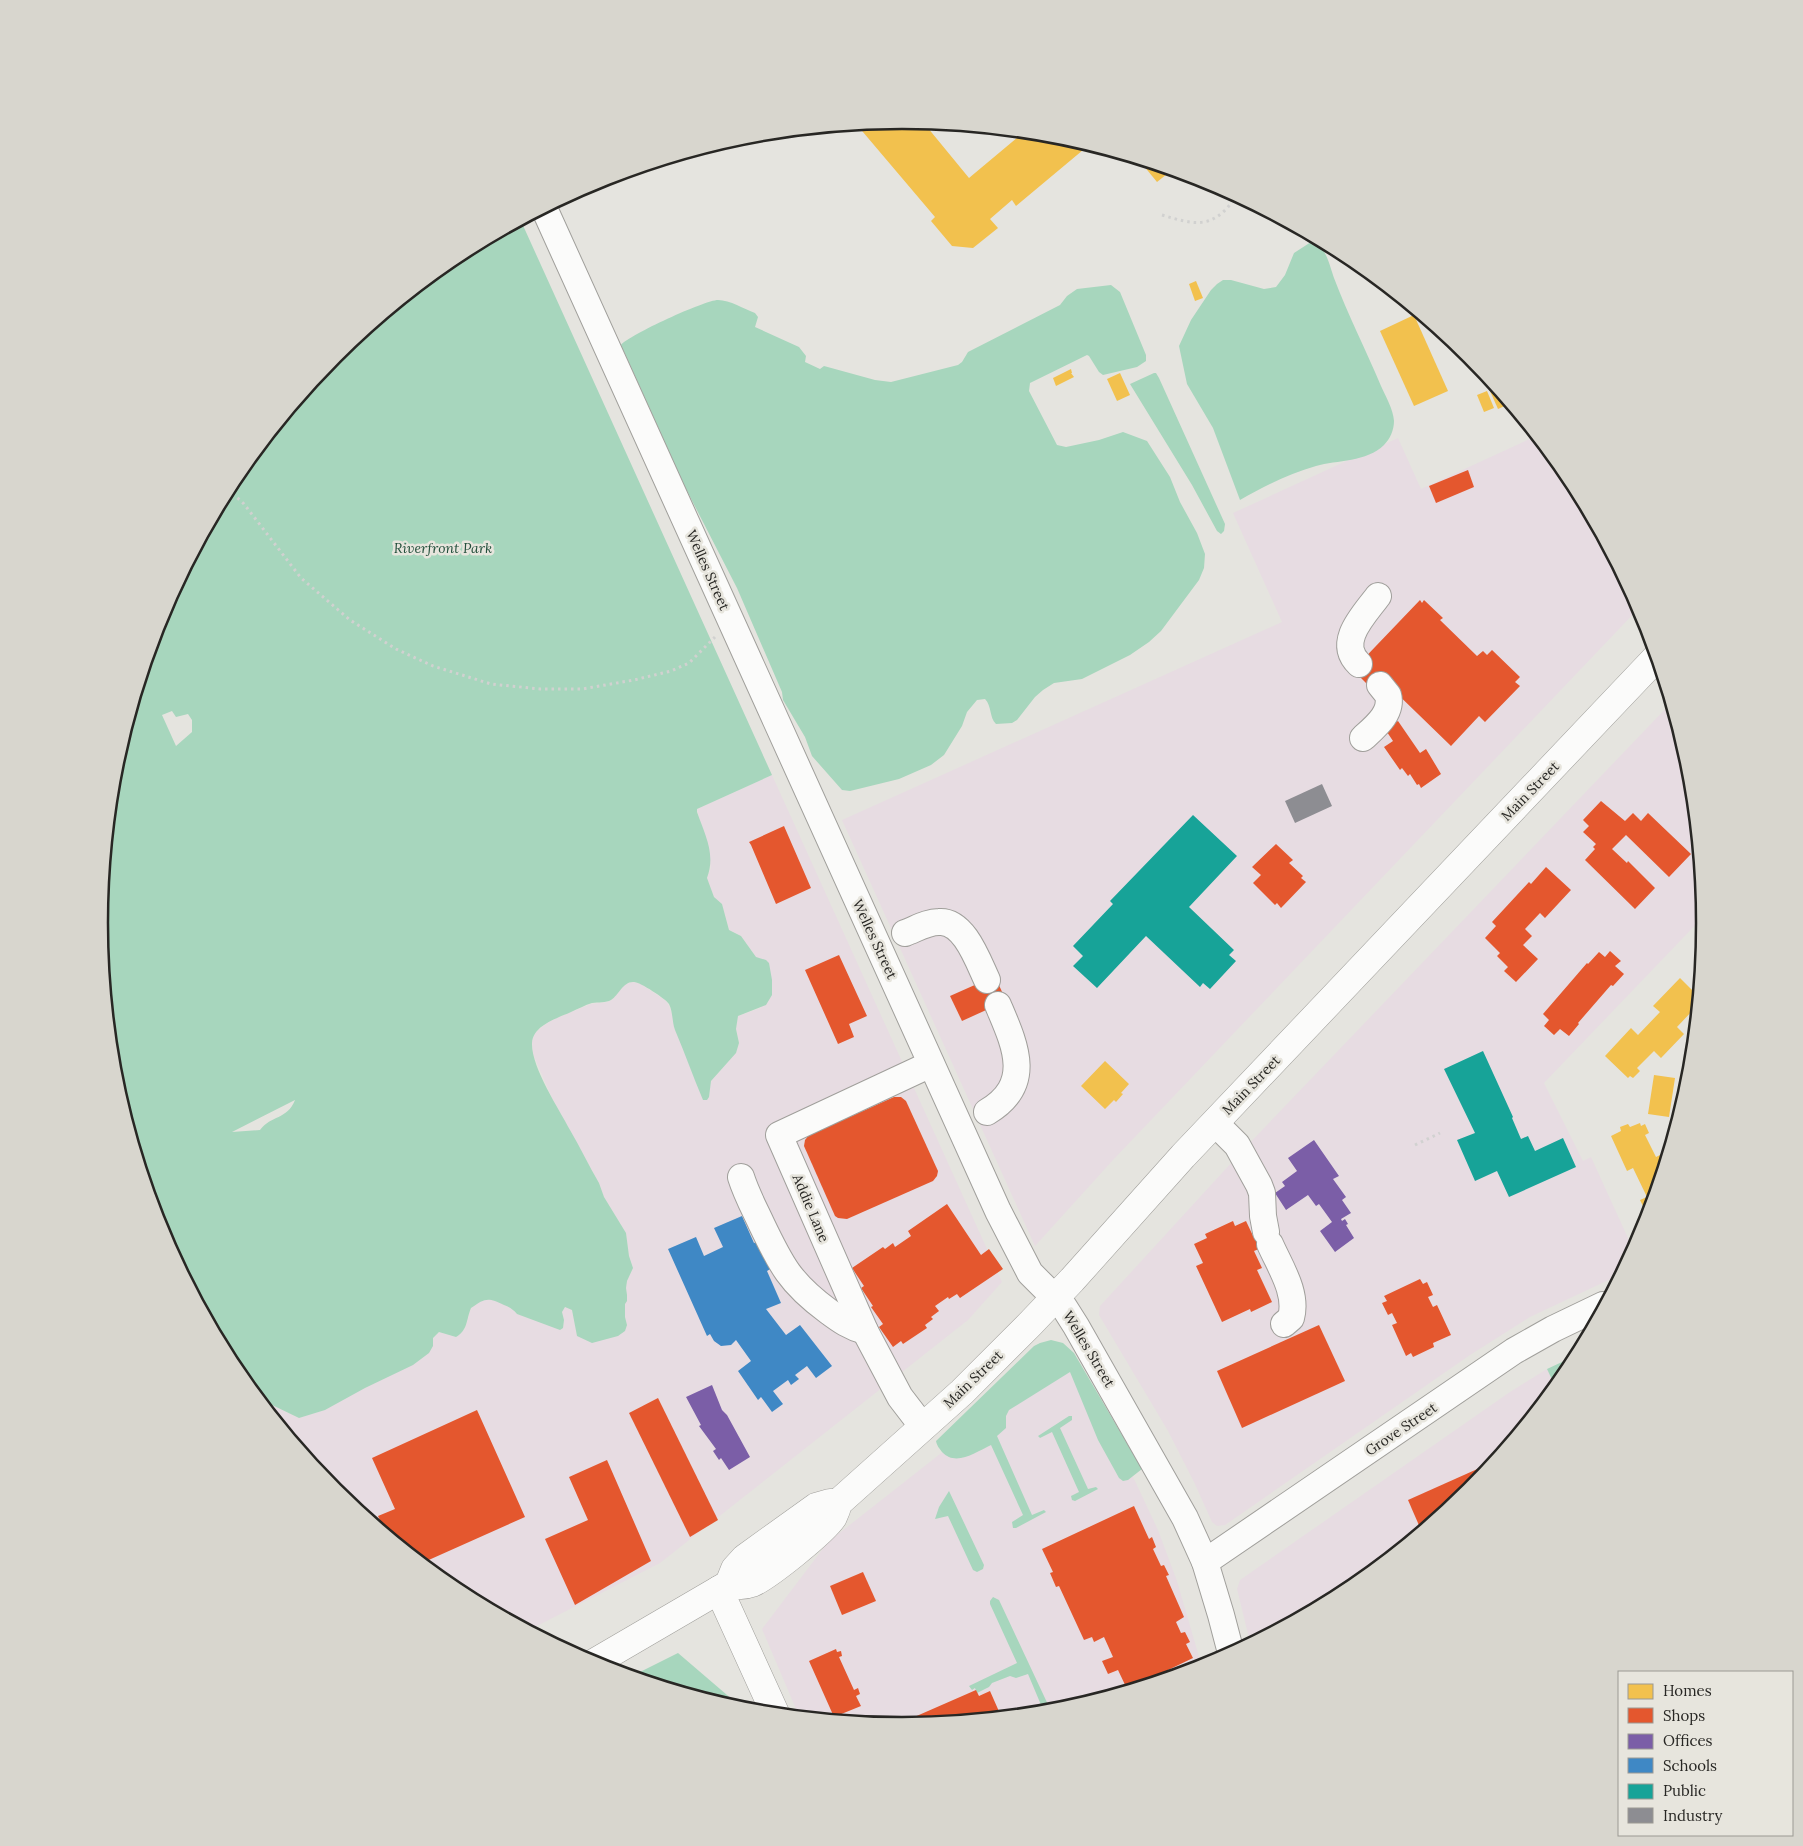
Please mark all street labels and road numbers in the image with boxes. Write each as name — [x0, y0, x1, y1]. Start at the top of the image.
street label: Welles Street — [682, 527, 734, 613]
street label: Main Street — [1497, 757, 1563, 825]
street label: Welles Street — [849, 896, 902, 982]
street label: Main Street — [1218, 1051, 1284, 1119]
street label: Addie Lane — [788, 1170, 834, 1245]
street label: Welles Street — [1059, 1307, 1119, 1391]
street label: Main Street — [939, 1346, 1007, 1412]
street label: Grove Street — [1362, 1398, 1441, 1460]

